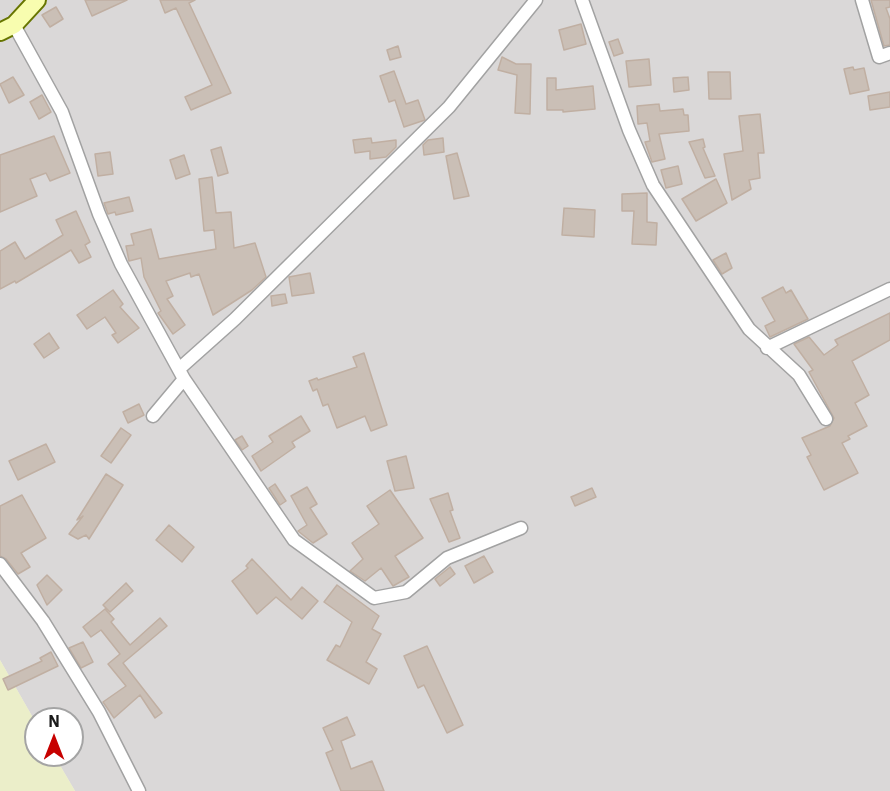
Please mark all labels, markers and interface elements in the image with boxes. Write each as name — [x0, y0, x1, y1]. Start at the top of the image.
north arrow — [24, 707, 84, 767]
text: N — [48, 711, 60, 731]

